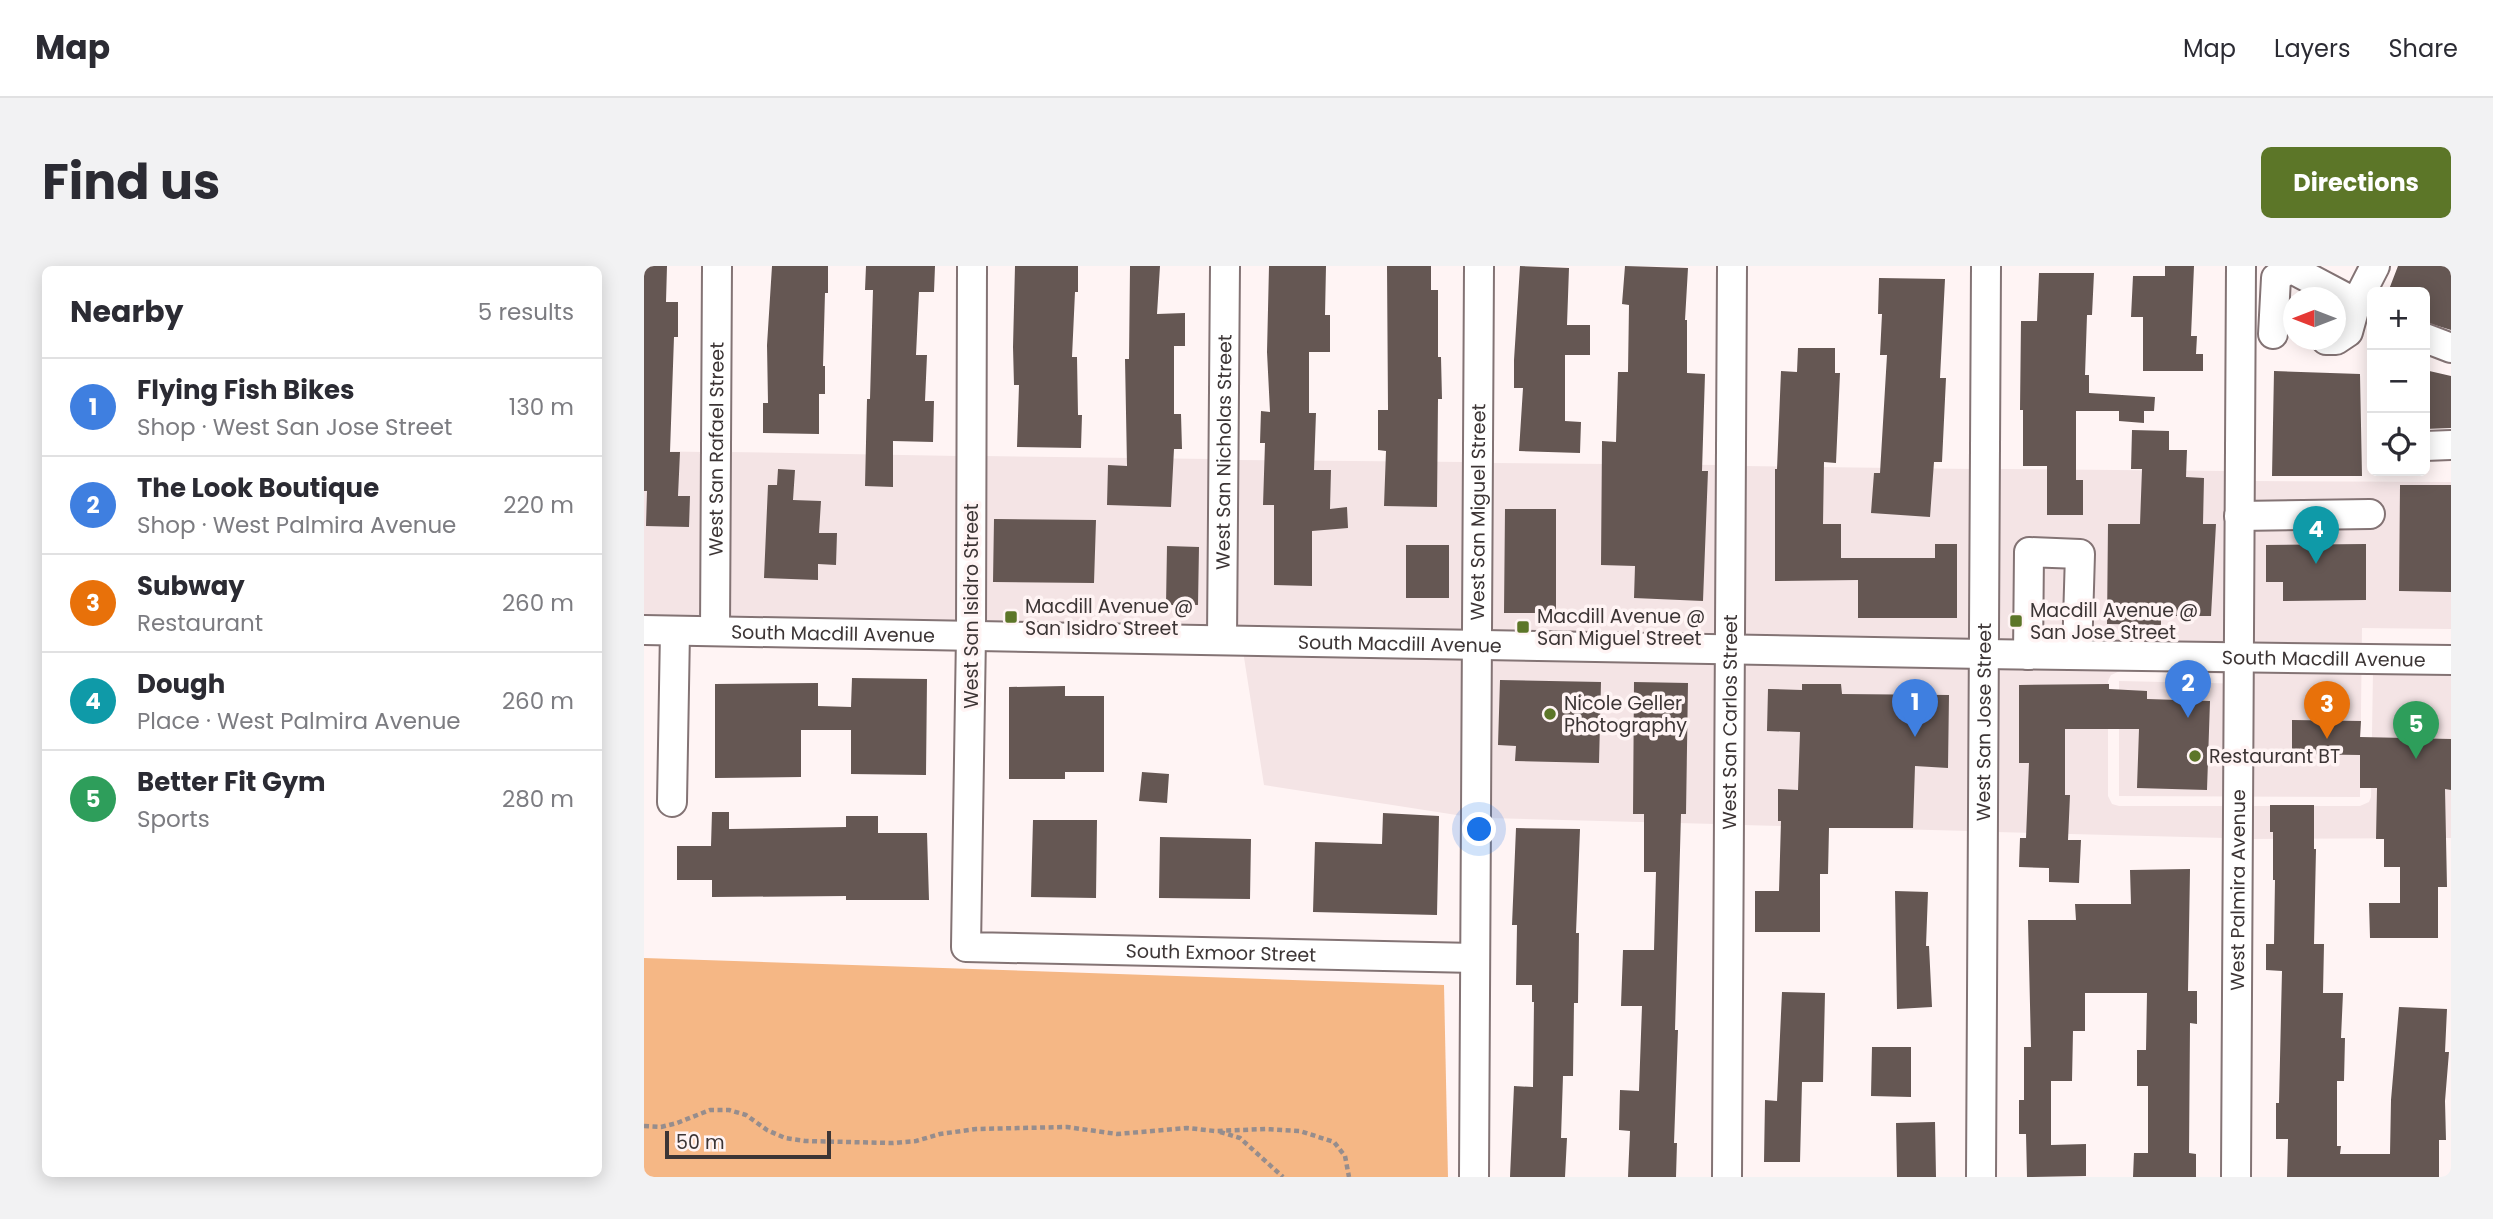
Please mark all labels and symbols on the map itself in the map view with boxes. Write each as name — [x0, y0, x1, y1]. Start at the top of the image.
north arrow — [2283, 287, 2346, 350]
street label: West San Nicholas Street — [1210, 334, 1238, 570]
street label: West San Rafael Street — [702, 342, 731, 556]
street label: West San Miguel Street — [1464, 403, 1492, 620]
street label: West San Isidro Street — [958, 503, 985, 709]
pin: 4 — [2293, 506, 2339, 564]
place label: Macdill Avenue @ San Isidro Street — [1025, 593, 1193, 642]
place label: Macdill Avenue @ San Jose Street — [2030, 597, 2198, 646]
place label: Macdill Avenue @ San Miguel Street — [1537, 603, 1705, 652]
marker: Macdill Avenue @ San Isidro Street — [1003, 609, 1019, 625]
marker: Macdill Avenue @ San Jose Street — [2008, 613, 2024, 629]
street label: West San Carlos Street — [1716, 614, 1744, 830]
street label: South Macdill Avenue — [731, 619, 935, 649]
marker: Macdill Avenue @ San Miguel Street — [1515, 619, 1531, 635]
street label: West San Jose Street — [1970, 623, 1998, 821]
street label: South Macdill Avenue — [1298, 629, 1502, 659]
street label: South Macdill Avenue — [2222, 644, 2426, 674]
pin: 2 — [2165, 660, 2211, 718]
pin: 1 — [1892, 679, 1938, 737]
pin: 3 — [2304, 681, 2350, 739]
place label: Nicole Geller Photography — [1564, 690, 1687, 739]
pin: 5 — [2393, 701, 2439, 759]
marker: Nicole Geller Photography — [1542, 706, 1558, 722]
place label: Restaurant BT — [2209, 743, 2340, 770]
marker: Restaurant BT — [2187, 748, 2203, 764]
street label: West Palmira Avenue — [2224, 789, 2252, 991]
your location — [1462, 812, 1496, 846]
street label: South Exmoor Street — [1125, 937, 1316, 969]
scale bar — [665, 1128, 831, 1160]

